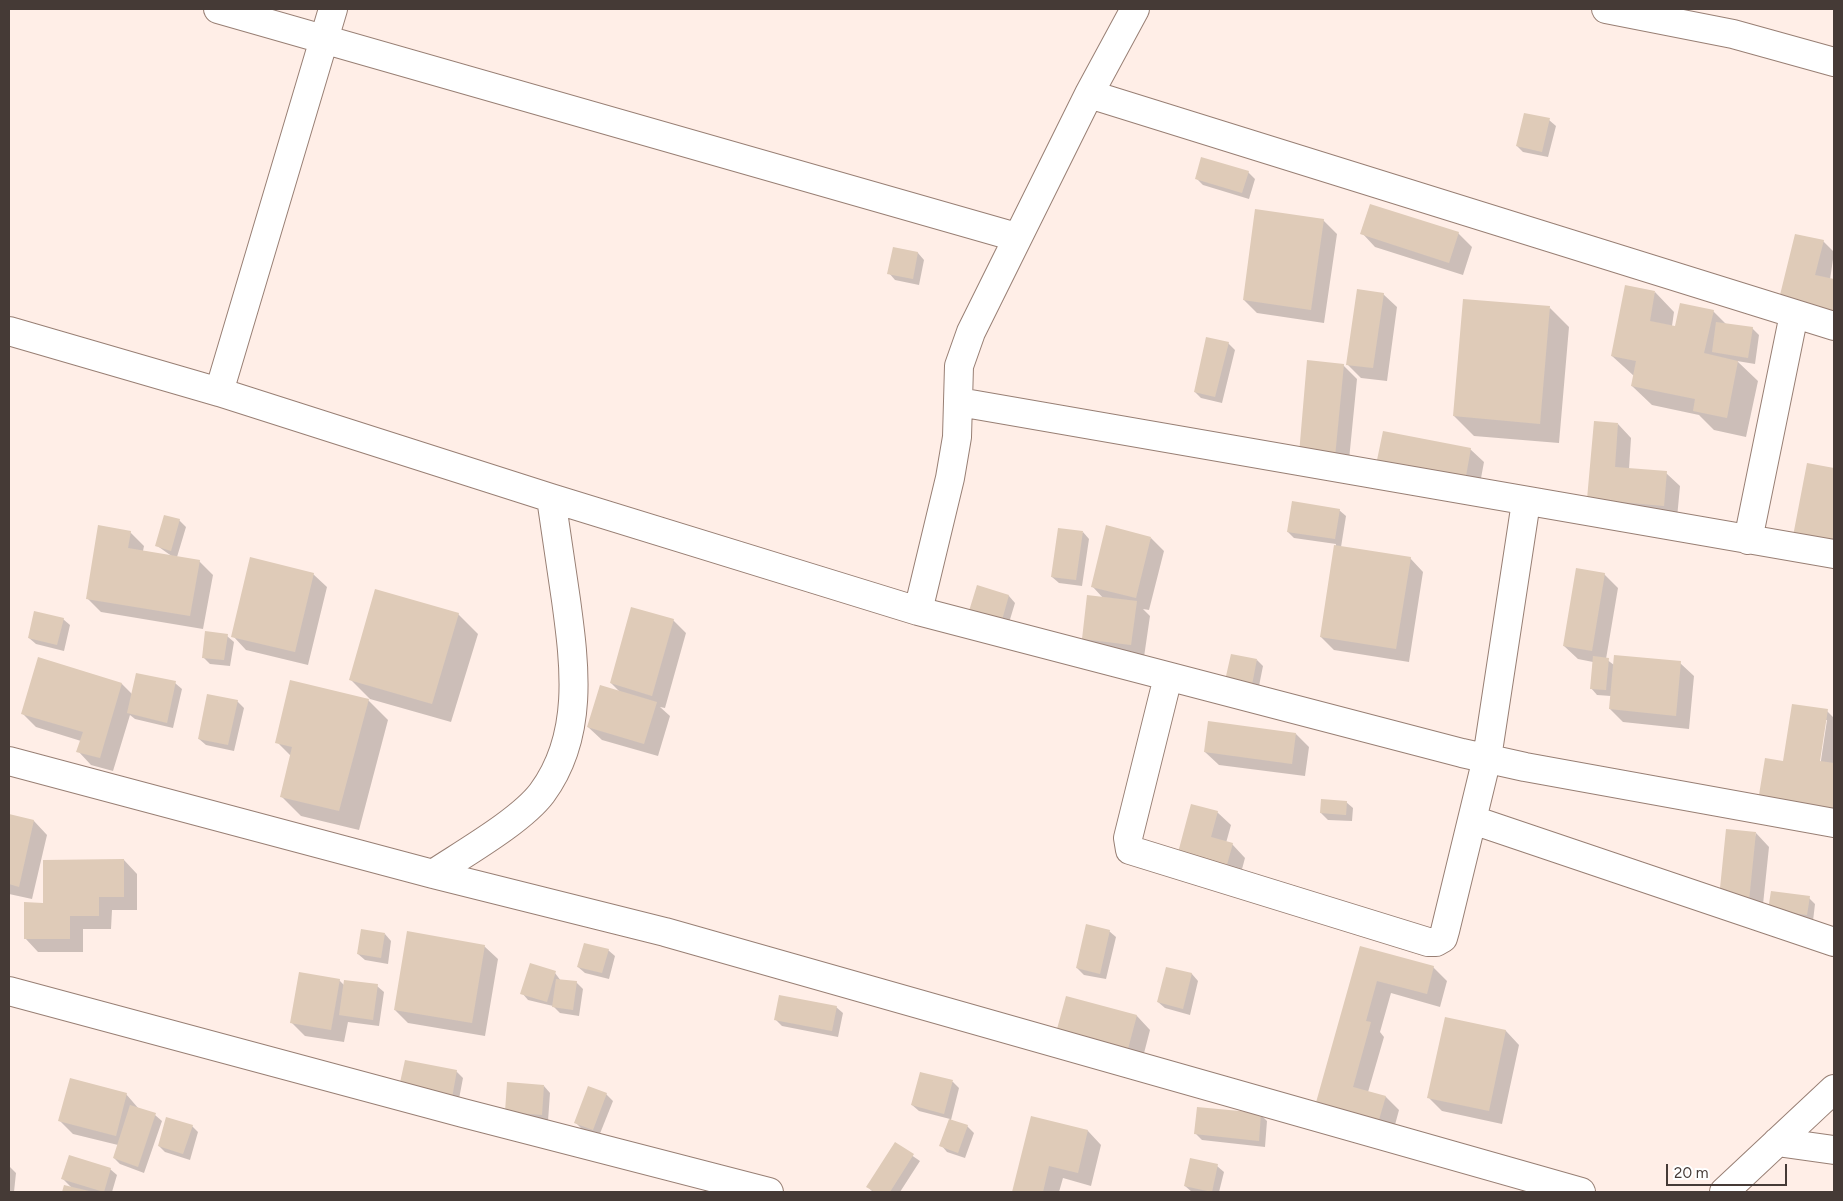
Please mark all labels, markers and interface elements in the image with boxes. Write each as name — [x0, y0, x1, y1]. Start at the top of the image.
scale bar — [1668, 1154, 1789, 1186]
text: 20 m — [1674, 1164, 1708, 1182]

